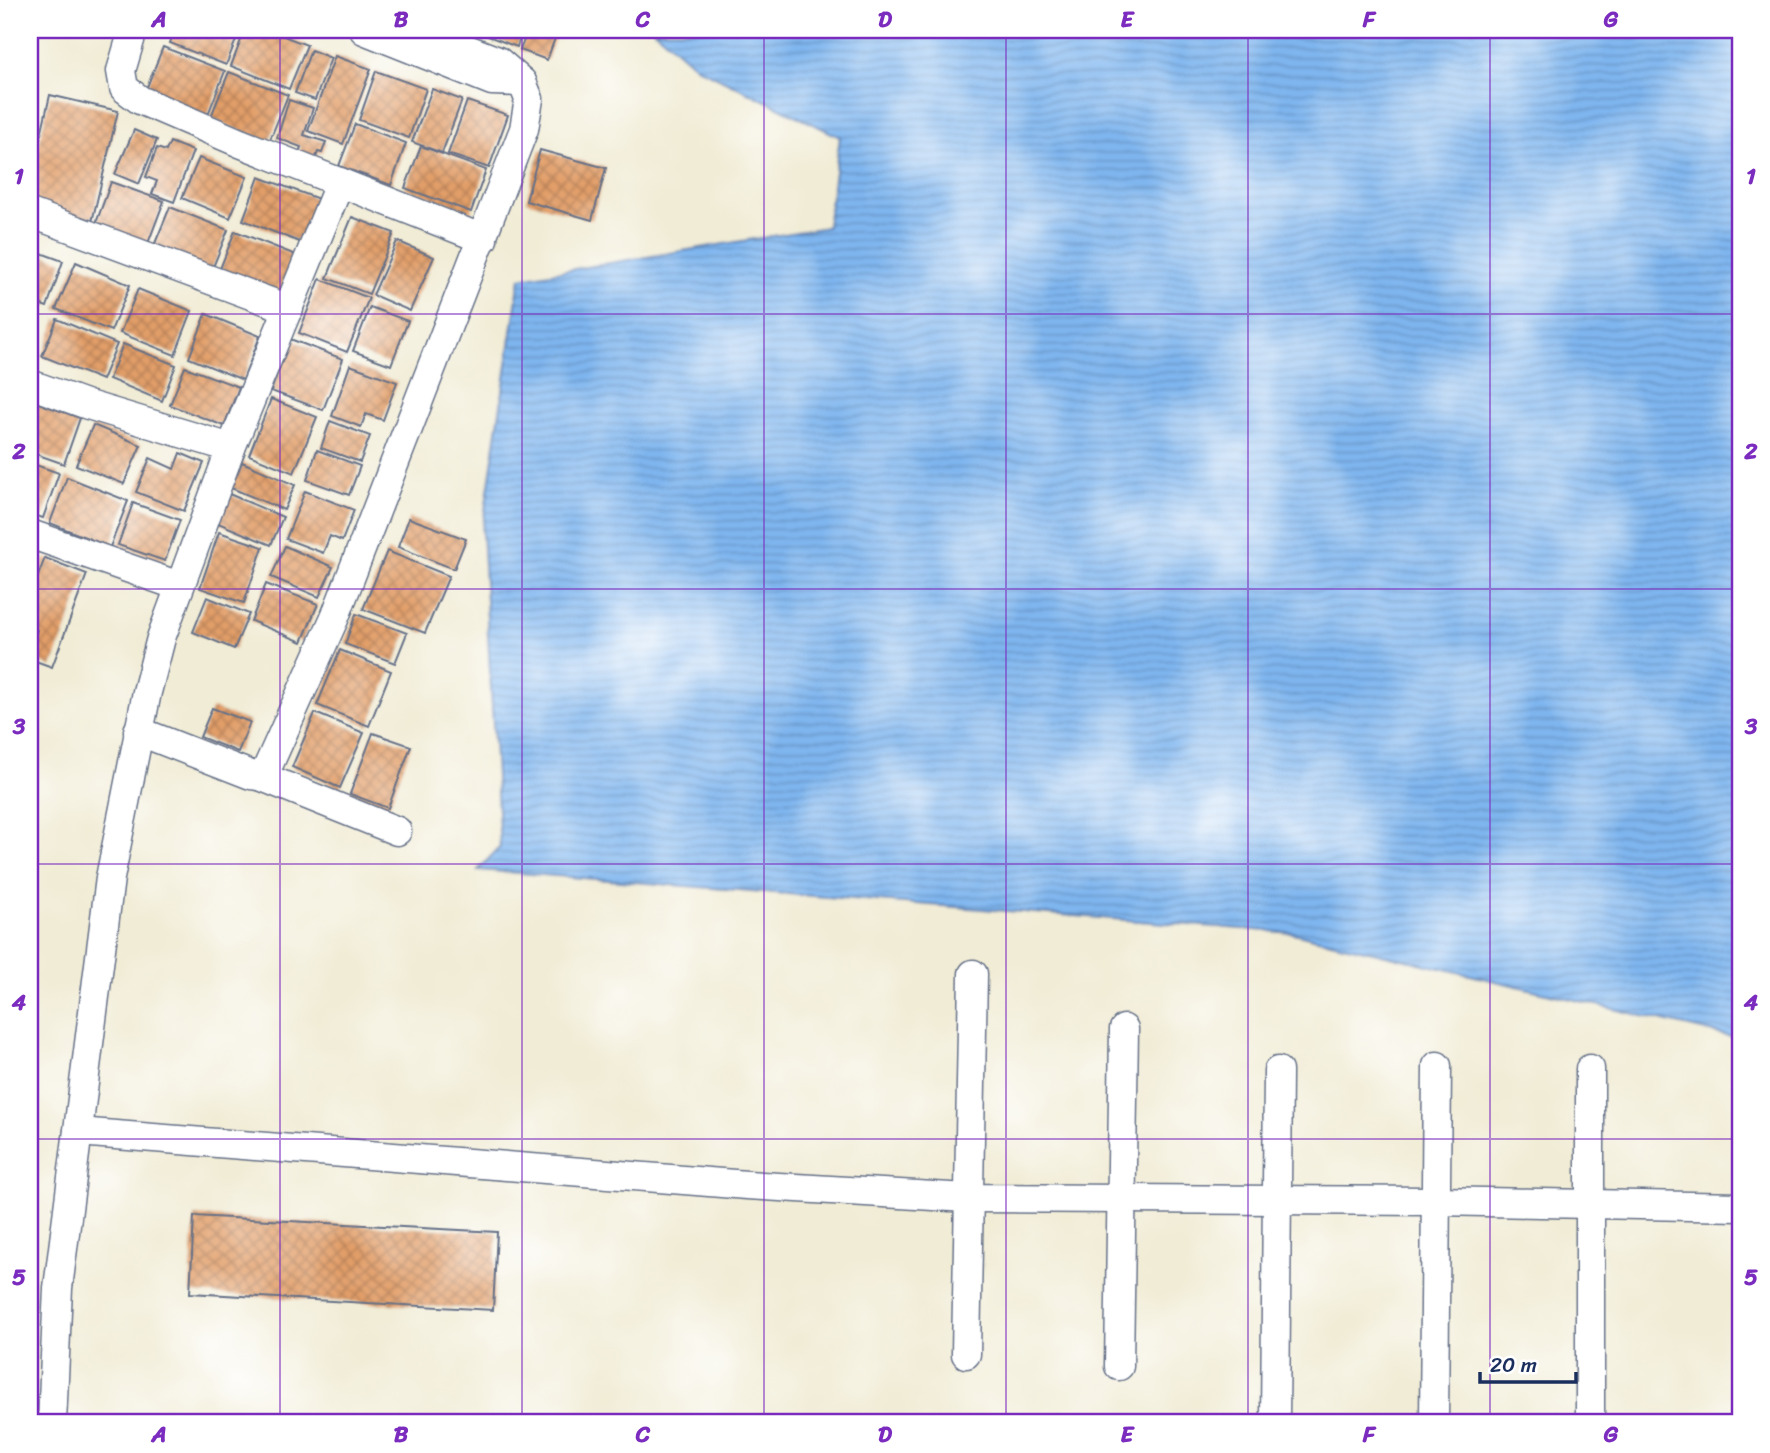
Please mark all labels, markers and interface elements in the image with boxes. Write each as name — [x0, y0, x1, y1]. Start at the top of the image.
text: A — [150, 0, 167, 40]
text: B — [394, 0, 409, 40]
text: C — [635, 0, 651, 40]
text: D — [878, 0, 893, 40]
text: E — [1121, 0, 1136, 40]
text: F — [1362, 0, 1377, 40]
text: G — [1603, 0, 1619, 40]
text: 1 — [14, 156, 24, 197]
text: 1 — [1746, 156, 1756, 197]
text: 2 — [11, 431, 26, 472]
text: 2 — [1743, 431, 1758, 472]
text: 3 — [12, 706, 26, 747]
text: 3 — [1744, 706, 1758, 747]
text: 4 — [11, 982, 27, 1023]
text: 4 — [1743, 982, 1759, 1023]
text: 5 — [12, 1257, 26, 1298]
text: 5 — [1744, 1257, 1758, 1298]
scale bar — [1480, 1341, 1576, 1385]
text: 20 m — [1490, 1346, 1537, 1384]
text: A — [150, 1414, 167, 1453]
text: B — [394, 1414, 409, 1453]
text: C — [635, 1414, 651, 1453]
text: D — [878, 1414, 893, 1453]
text: E — [1121, 1414, 1136, 1453]
text: F — [1362, 1414, 1377, 1453]
text: G — [1603, 1414, 1619, 1453]

